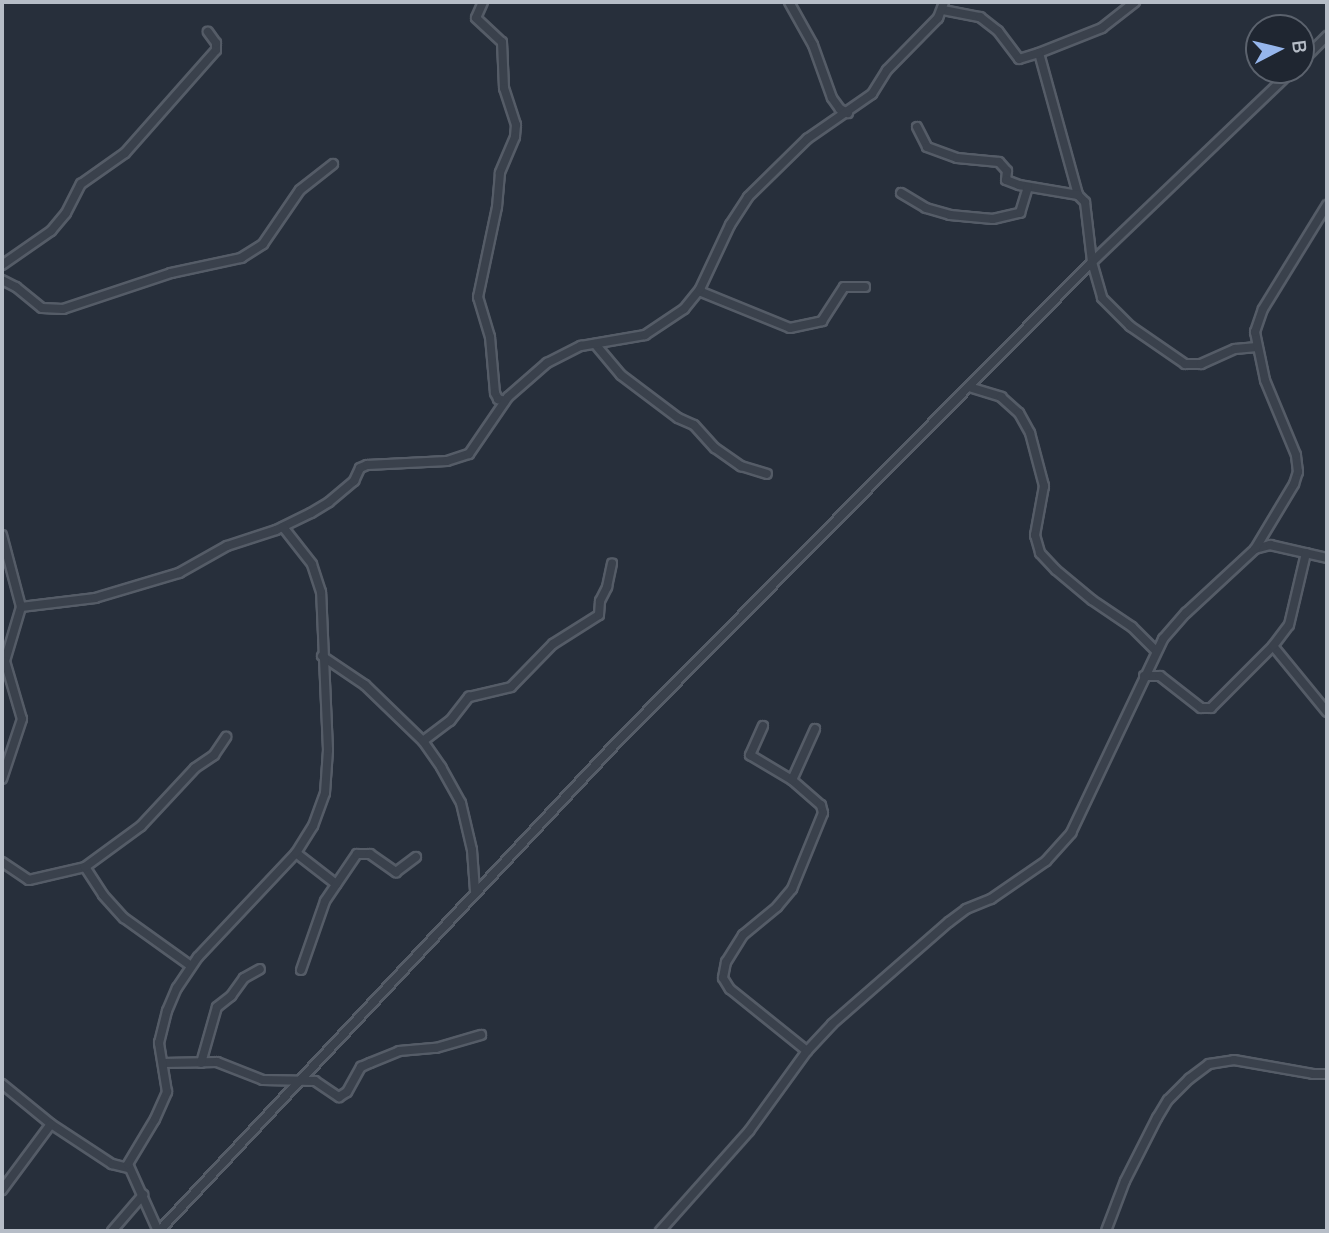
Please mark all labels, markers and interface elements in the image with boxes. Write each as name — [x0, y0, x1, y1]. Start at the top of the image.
north arrow — [1245, 14, 1315, 84]
text: B — [1285, 39, 1313, 55]

